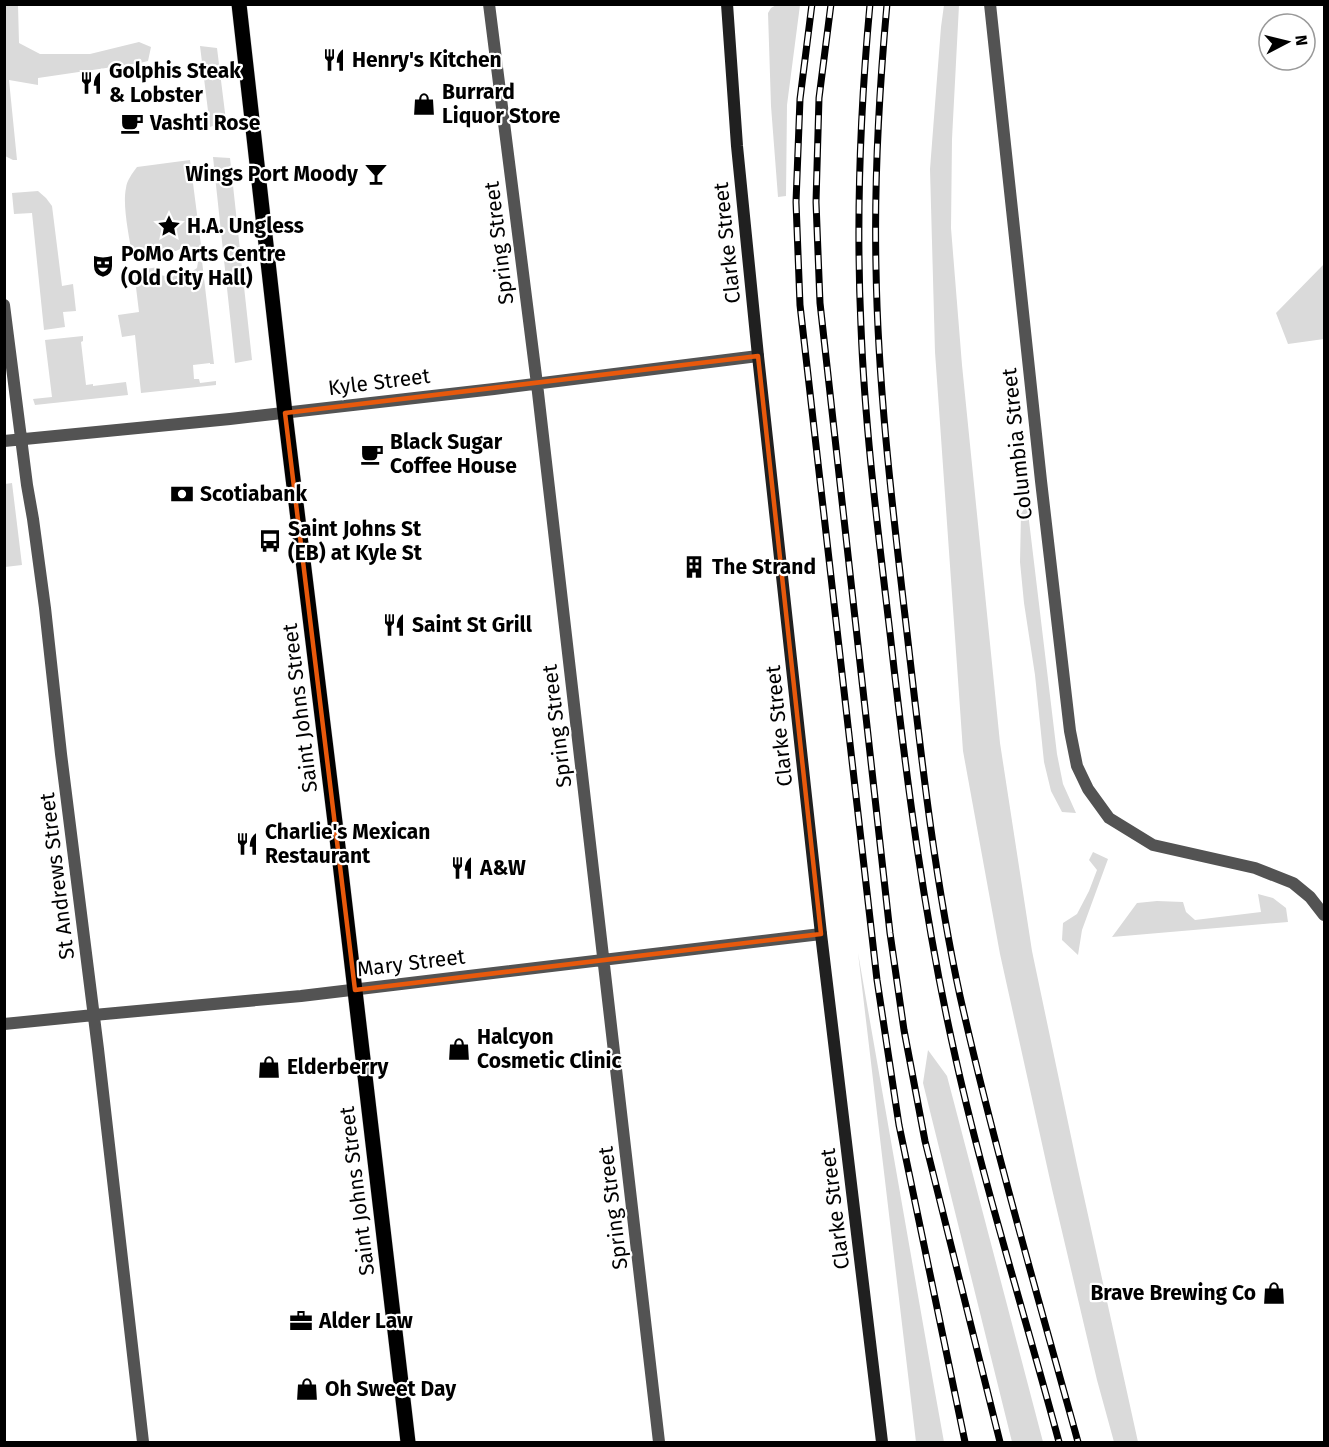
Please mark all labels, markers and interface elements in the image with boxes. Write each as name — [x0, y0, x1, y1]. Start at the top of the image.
north arrow — [1257, 12, 1317, 72]
text: N — [1291, 34, 1311, 47]
restaurant icon: Henry's Kitchen — [321, 47, 347, 73]
place label: Henry's Kitchen — [352, 47, 502, 73]
place label: Golphis Steak & Lobster — [109, 58, 241, 108]
restaurant icon: Golphis Steak & Lobster — [78, 70, 104, 96]
place label: Burrard Liquor Store — [442, 79, 561, 129]
shop icon: Burrard Liquor Store — [411, 91, 437, 117]
cafe icon: Vashti Rose — [119, 110, 145, 136]
place label: Vashti Rose — [149, 110, 261, 136]
place label: Wings Port Moody — [185, 161, 358, 187]
bar icon: Wings Port Moody — [363, 161, 389, 187]
street label: Spring Street — [479, 180, 519, 306]
street label: Clarke Street — [708, 181, 746, 305]
place icon: H.A. Ungless — [156, 213, 182, 239]
place label: H.A. Ungless — [187, 213, 304, 239]
place label: PoMo Arts Centre (Old City Hall) — [121, 241, 286, 291]
theatre icon: PoMo Arts Centre (Old City Hall) — [90, 253, 116, 279]
street label: Kyle Street — [327, 363, 432, 401]
street label: Columbia Street — [996, 366, 1038, 521]
place label: Black Sugar Coffee House — [390, 429, 517, 479]
cafe icon: Black Sugar Coffee House — [359, 441, 385, 467]
bank icon: Scotiabank — [169, 481, 195, 507]
place label: Scotiabank — [200, 481, 307, 507]
place label: Saint Johns St (EB) at Kyle St — [288, 516, 423, 566]
bus stop icon: Saint Johns St (EB) at Kyle St — [257, 528, 283, 554]
building icon: The Strand — [681, 554, 707, 580]
place label: The Strand — [712, 554, 816, 580]
restaurant icon: Saint St Grill — [381, 612, 407, 638]
place label: Saint St Grill — [412, 612, 533, 638]
street label: Saint Johns Street — [277, 622, 323, 794]
street label: Spring Street — [537, 663, 577, 789]
street label: Clarke Street — [760, 664, 798, 788]
street label: St Andrews Street — [34, 791, 80, 961]
place label: Charlie's Mexican Restaurant — [265, 819, 430, 869]
restaurant icon: Charlie's Mexican Restaurant — [234, 831, 260, 857]
restaurant icon: A&W — [449, 855, 475, 881]
place label: A&W — [479, 855, 526, 881]
street label: Mary Street — [355, 943, 467, 983]
place label: Halcyon Cosmetic Clinic — [477, 1024, 622, 1074]
shop icon: Halcyon Cosmetic Clinic — [446, 1036, 472, 1062]
shop icon: Elderberry — [256, 1054, 282, 1080]
place label: Elderberry — [287, 1054, 389, 1080]
street label: Saint Johns Street — [334, 1105, 380, 1277]
street label: Spring Street — [593, 1145, 633, 1271]
street label: Clarke Street — [815, 1147, 855, 1271]
place label: Brave Brewing Co — [1090, 1280, 1256, 1306]
shop icon: Brave Brewing Co — [1261, 1280, 1287, 1306]
office icon: Alder Law — [288, 1308, 314, 1334]
place label: Alder Law — [318, 1308, 413, 1334]
shop icon: Oh Sweet Day — [294, 1376, 320, 1402]
place label: Oh Sweet Day — [325, 1376, 456, 1402]

